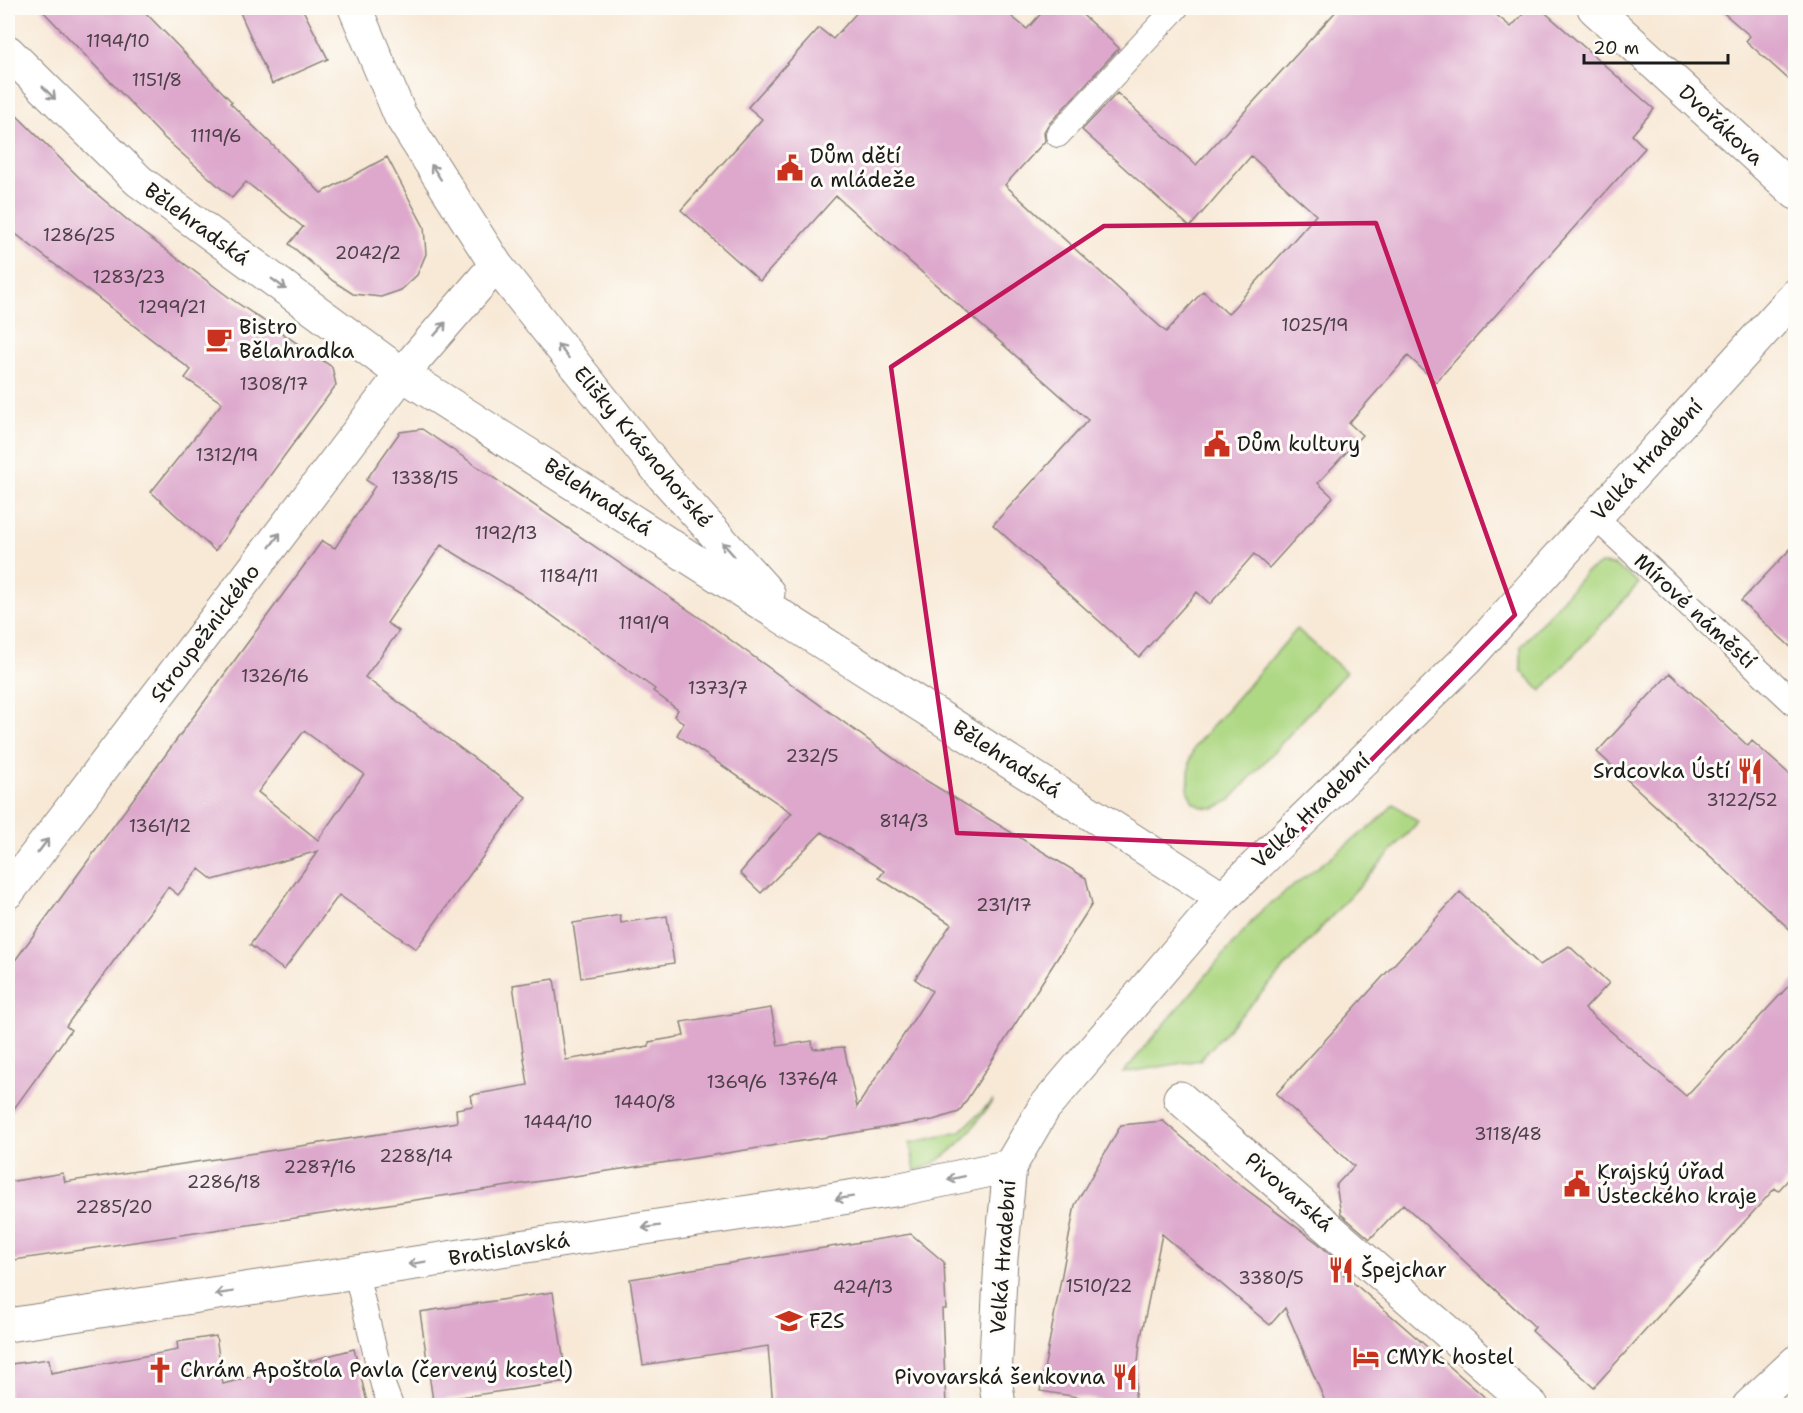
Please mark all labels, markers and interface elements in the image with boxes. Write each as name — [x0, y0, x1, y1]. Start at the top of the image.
scale bar — [1584, 27, 1728, 65]
house number: 1194/10 — [86, 29, 150, 53]
text: 20 m — [1593, 36, 1639, 60]
house number: 1151/8 — [132, 68, 182, 92]
street label: Dvořákova — [1672, 78, 1770, 172]
one-way arrow — [42, 86, 57, 100]
house number: 1119/6 — [190, 124, 242, 148]
place label: Dům dětí a mládeže — [810, 142, 916, 194]
public building icon: Dům dětí a mládeže — [775, 153, 805, 183]
one-way arrow — [430, 164, 442, 181]
street label: Bělehradská — [139, 176, 255, 272]
house number: 1286/25 — [43, 223, 115, 247]
house number: 2042/2 — [335, 241, 401, 265]
house number: 1283/23 — [93, 265, 165, 289]
one-way arrow — [271, 278, 287, 290]
house number: 1299/21 — [138, 295, 206, 319]
place label: Bistro Bělahradka — [239, 313, 354, 365]
house number: 1025/19 — [1281, 313, 1349, 337]
one-way arrow — [433, 322, 447, 337]
cafe icon: Bistro Bělahradka — [204, 324, 234, 354]
one-way arrow — [557, 343, 570, 359]
street label: Elišky Krásnohorské — [567, 360, 719, 534]
house number: 1308/17 — [240, 372, 308, 396]
street label: Velká Hradební — [1585, 393, 1709, 527]
public building icon: Dům kultury — [1202, 429, 1232, 459]
place label: Dům kultury — [1237, 430, 1360, 458]
house number: 1312/19 — [196, 443, 258, 467]
street label: Bělehradská — [538, 452, 658, 542]
house number: 1338/15 — [392, 466, 458, 490]
house number: 1192/13 — [474, 521, 538, 545]
one-way arrow — [269, 532, 282, 548]
one-way arrow — [721, 542, 735, 557]
street label: Mírové náměstí — [1628, 547, 1762, 675]
street label: Stroupežnického — [144, 558, 266, 708]
house number: 1184/11 — [539, 564, 599, 588]
house number: 1191/9 — [618, 611, 670, 635]
house number: 1326/16 — [241, 664, 309, 688]
house number: 1373/7 — [688, 676, 748, 700]
street label: Bělehradská — [947, 714, 1067, 804]
house number: 232/5 — [786, 744, 838, 768]
street label: Velká Hradební — [1246, 747, 1376, 875]
place label: Srdcovka Ústí — [1593, 756, 1730, 785]
restaurant icon: Srdcovka Ústí — [1735, 756, 1765, 786]
house number: 3122/52 — [1706, 788, 1778, 812]
house number: 814/3 — [879, 809, 929, 833]
house number: 1361/12 — [129, 814, 191, 838]
one-way arrow — [37, 838, 49, 854]
house number: 231/17 — [976, 893, 1032, 917]
house number: 1376/4 — [778, 1067, 838, 1091]
house number: 1369/6 — [707, 1070, 767, 1094]
house number: 1440/8 — [614, 1090, 676, 1114]
house number: 1444/10 — [523, 1110, 593, 1134]
house number: 3118/48 — [1474, 1122, 1542, 1146]
house number: 2288/14 — [379, 1144, 453, 1168]
street label: Pivovarská — [1239, 1146, 1339, 1238]
house number: 2287/16 — [284, 1155, 356, 1179]
place label: Krajský úřad Ústeckého kraje — [1597, 1158, 1757, 1210]
public building icon: Krajský úřad Ústeckého kraje — [1562, 1169, 1592, 1199]
house number: 2286/18 — [187, 1170, 261, 1194]
one-way arrow — [946, 1173, 966, 1184]
street label: Velká Hradební — [984, 1179, 1022, 1335]
one-way arrow — [834, 1192, 854, 1203]
house number: 2285/20 — [75, 1195, 153, 1219]
one-way arrow — [642, 1222, 661, 1233]
street label: Bratislavská — [446, 1226, 572, 1272]
restaurant icon: Špejchar — [1326, 1255, 1356, 1285]
place label: Špejchar — [1361, 1255, 1447, 1284]
one-way arrow — [407, 1258, 427, 1269]
house number: 3380/5 — [1238, 1266, 1304, 1290]
house number: 1510/22 — [1066, 1274, 1132, 1298]
house number: 424/13 — [833, 1275, 893, 1299]
one-way arrow — [214, 1287, 234, 1298]
school or university icon: FZS — [774, 1306, 804, 1336]
place label: FZS — [809, 1307, 845, 1335]
hotel icon: CMYK hostel — [1351, 1342, 1381, 1372]
place label: CMYK hostel — [1386, 1343, 1514, 1371]
church icon: Chrám Apoštola Pavla (červený kostel) — [145, 1355, 175, 1385]
place label: Chrám Apoštola Pavla (červený kostel) — [180, 1356, 573, 1384]
restaurant icon: Pivovarská šenkovna — [1110, 1362, 1140, 1392]
place label: Pivovarská šenkovna — [894, 1363, 1105, 1391]

